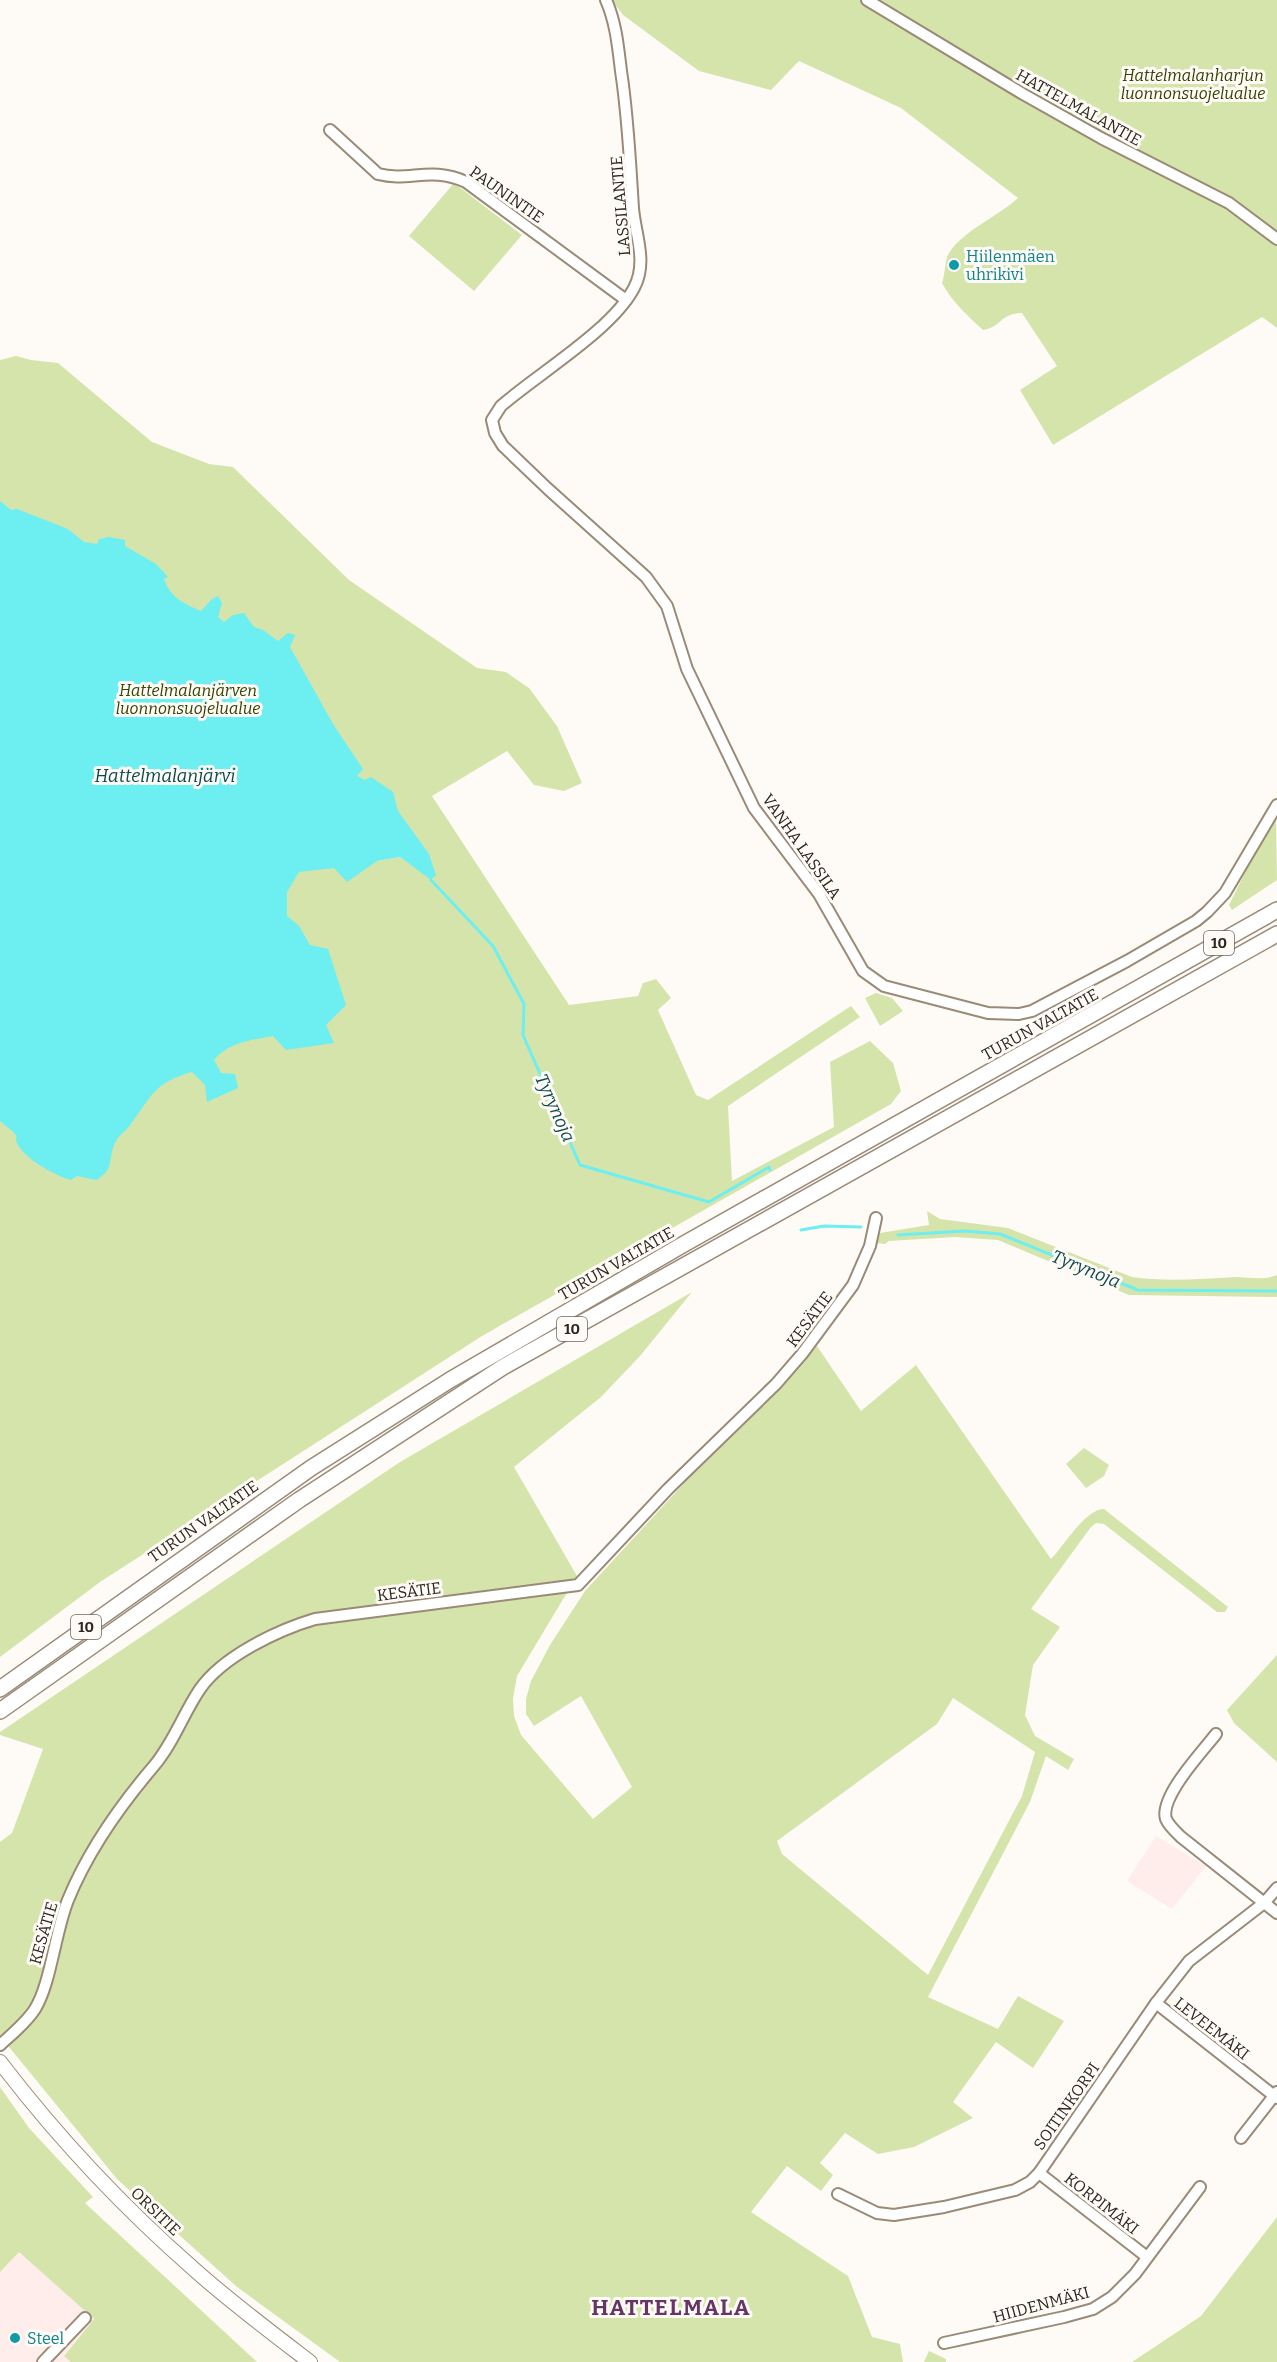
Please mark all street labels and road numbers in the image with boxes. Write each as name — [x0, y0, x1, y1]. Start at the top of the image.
street label: HATTELMALANTIE — [1013, 65, 1145, 150]
street label: LASSILANTIE — [607, 155, 634, 257]
street label: PAUNINTIE — [466, 162, 547, 227]
street label: VANHA LASSILA — [758, 790, 845, 903]
road number: 10 — [1204, 931, 1234, 955]
street label: TURUN VALTATIE — [979, 985, 1102, 1064]
street label: TURUN VALTATIE — [555, 1223, 677, 1304]
street label: KESÄTIE — [782, 1288, 836, 1351]
road number: 10 — [557, 1317, 587, 1341]
street label: TURUN VALTATIE — [145, 1476, 262, 1567]
street label: KESÄTIE — [376, 1578, 442, 1605]
road number: 10 — [71, 1615, 101, 1639]
street label: KESÄTIE — [25, 1900, 61, 1967]
street label: LEVEEMÄKI — [1170, 1993, 1253, 2064]
street label: SOITINKORPI — [1029, 2059, 1103, 2153]
street label: KORPIMÄKI — [1061, 2169, 1142, 2238]
street label: ORSITIE — [127, 2183, 184, 2240]
street label: HIIDENMÄKI — [991, 2282, 1091, 2326]

